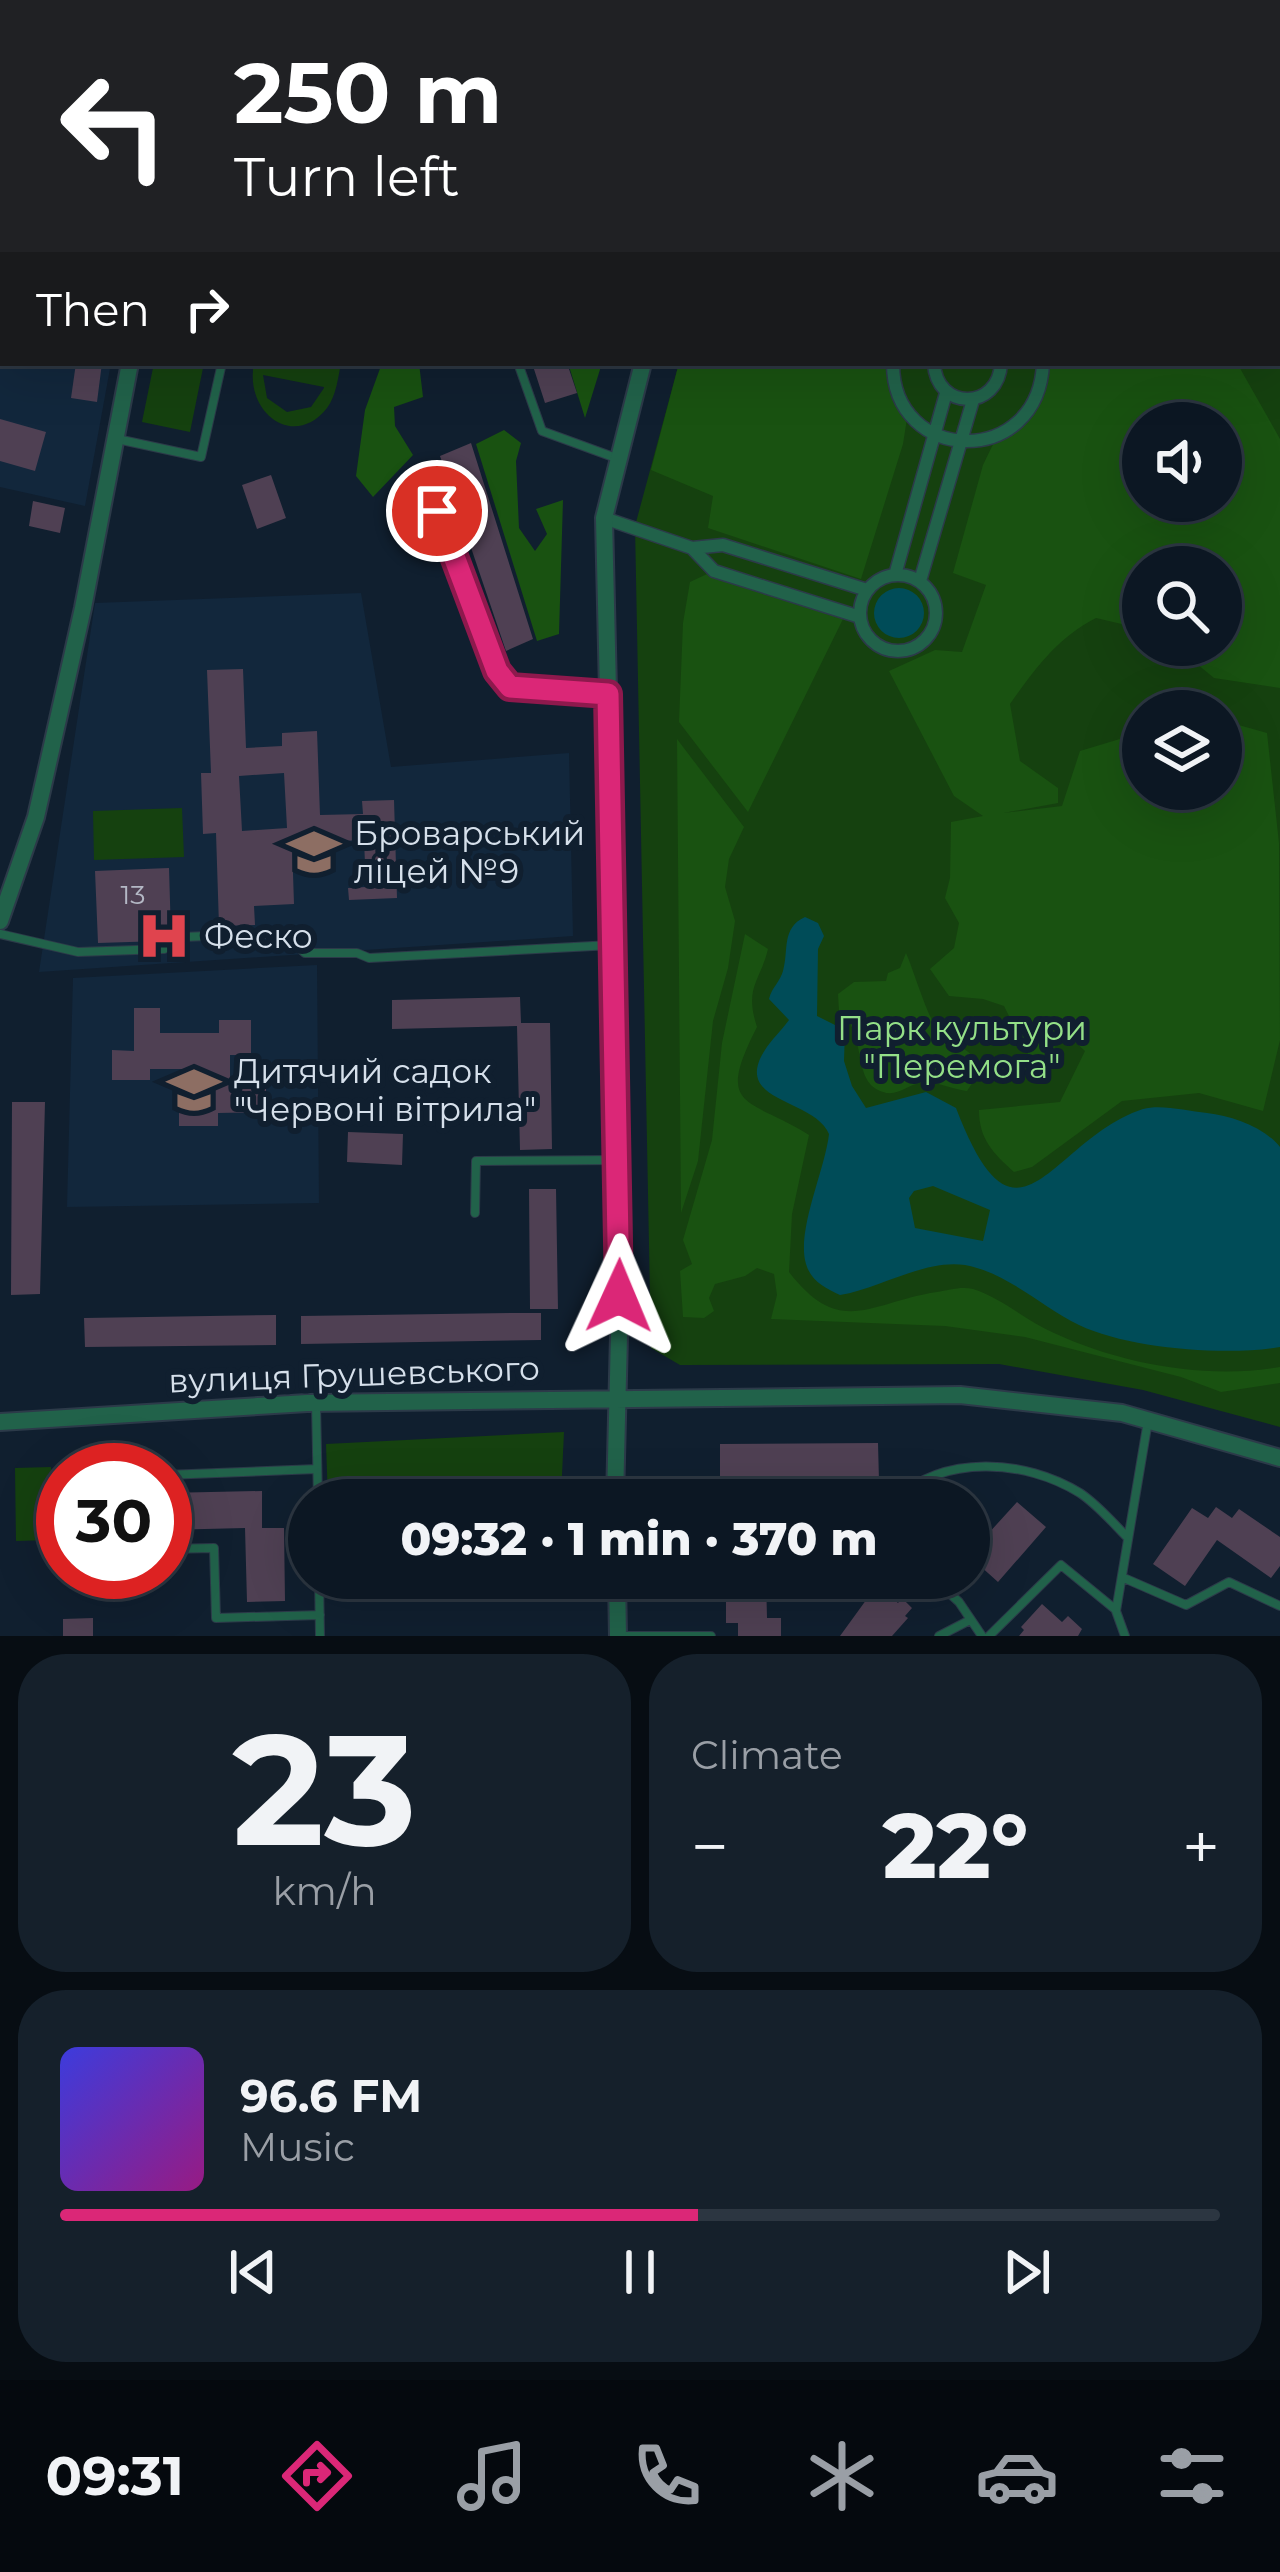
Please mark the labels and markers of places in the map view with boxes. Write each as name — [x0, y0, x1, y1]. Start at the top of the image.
pin — [386, 460, 488, 562]
place label: Броварський ліцей №9 — [354, 813, 585, 891]
school or university icon: Броварський ліцей №9 — [285, 823, 343, 881]
hospital icon: Феско — [135, 907, 193, 965]
place label: Феско — [204, 916, 313, 956]
place label: Дитячий садок "Червоні вітрила" — [234, 1051, 536, 1129]
school or university icon: Дитячий садок "Червоні вітрила" — [165, 1061, 223, 1119]

